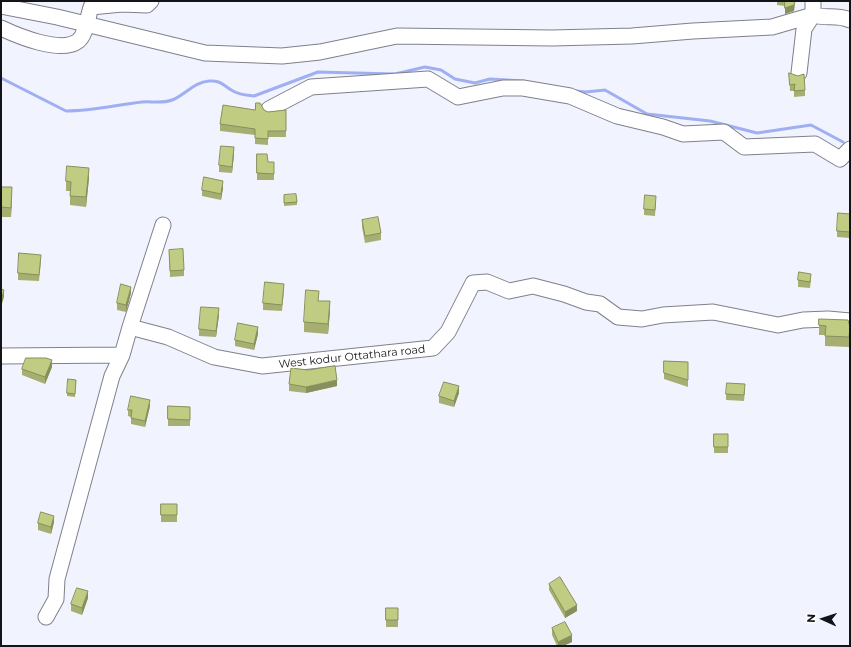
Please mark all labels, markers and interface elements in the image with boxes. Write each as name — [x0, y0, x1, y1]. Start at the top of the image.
street label: West kodur Ottathara road — [278, 343, 426, 371]
north arrow — [803, 599, 843, 639]
text: N — [804, 614, 818, 623]

